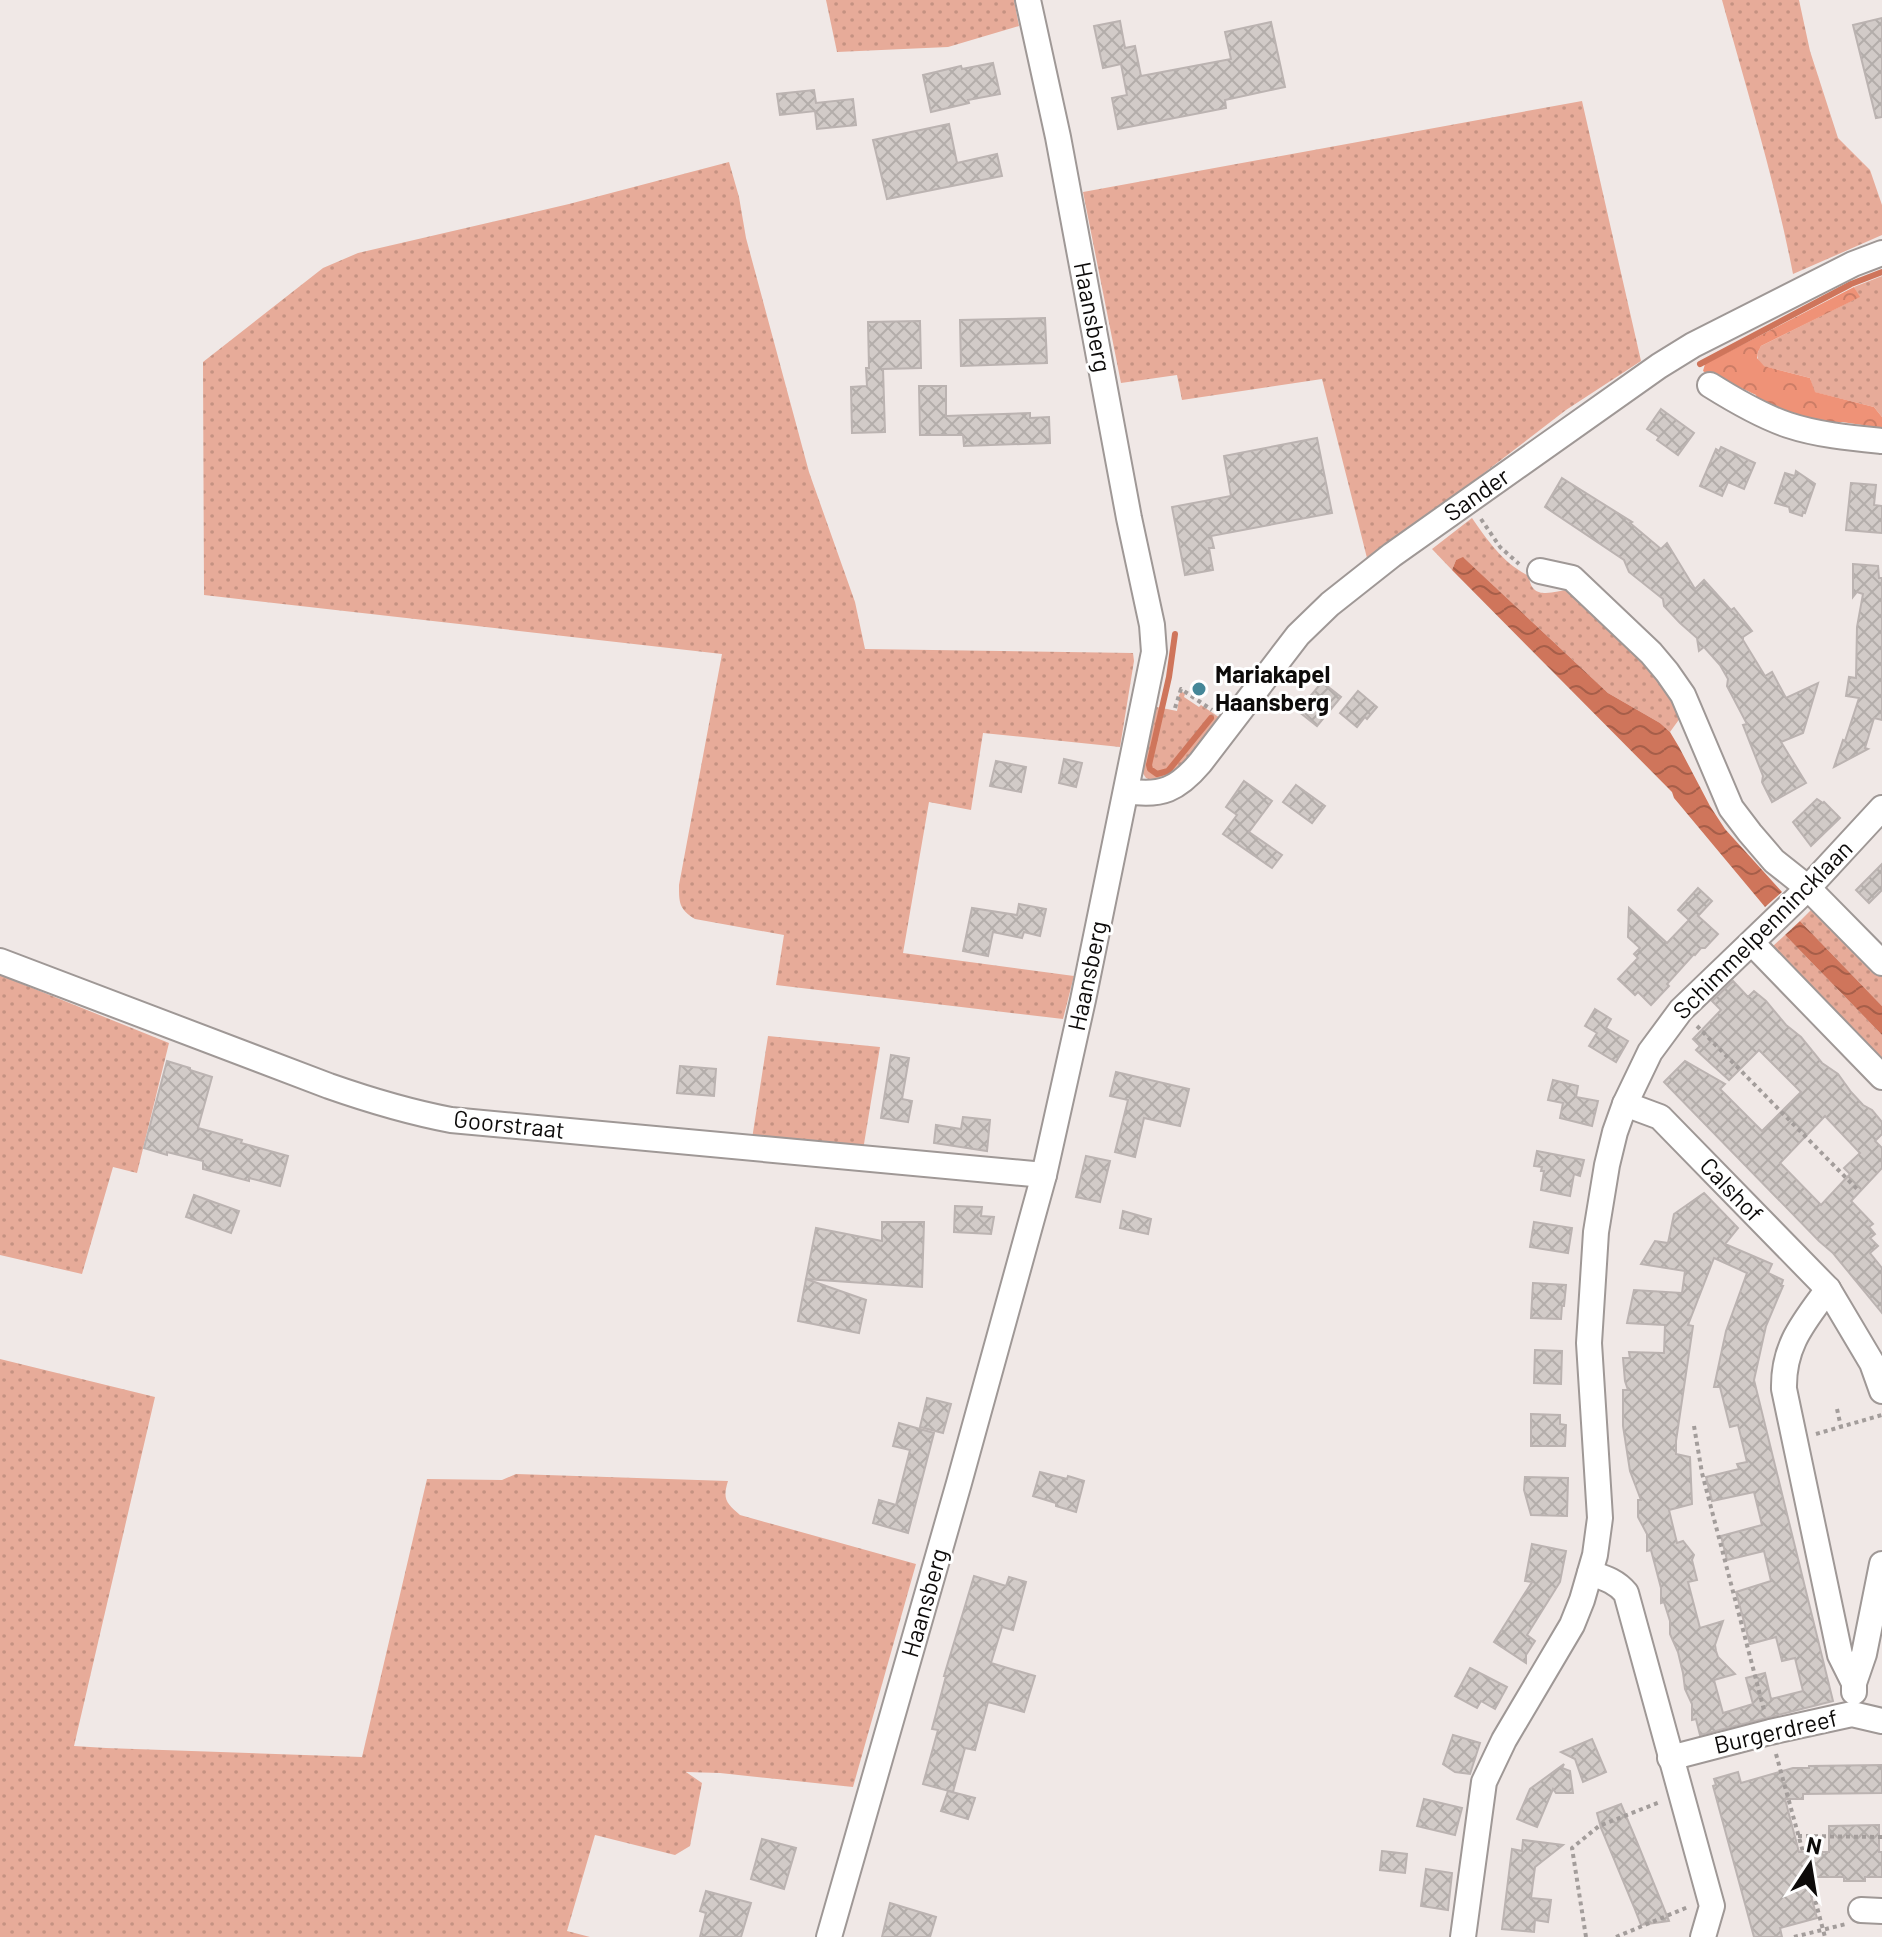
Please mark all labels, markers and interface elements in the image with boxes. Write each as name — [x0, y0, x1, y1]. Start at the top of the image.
street label: Haansberg — [1069, 259, 1118, 374]
street label: Sander — [1438, 461, 1515, 527]
place label: Mariakapel Haansberg — [1215, 659, 1330, 716]
marker: Mariakapel Haansberg — [1190, 680, 1208, 698]
street label: Schimmelpennincklaan — [1666, 833, 1858, 1025]
street label: Haansberg — [1061, 918, 1112, 1033]
street label: Goorstraat — [452, 1103, 566, 1144]
street label: Calshof — [1695, 1151, 1770, 1227]
street label: Haansberg — [894, 1545, 953, 1660]
street label: Burgerdreef — [1711, 1702, 1840, 1759]
north arrow — [1770, 1825, 1850, 1905]
text: N — [1805, 1830, 1824, 1859]

